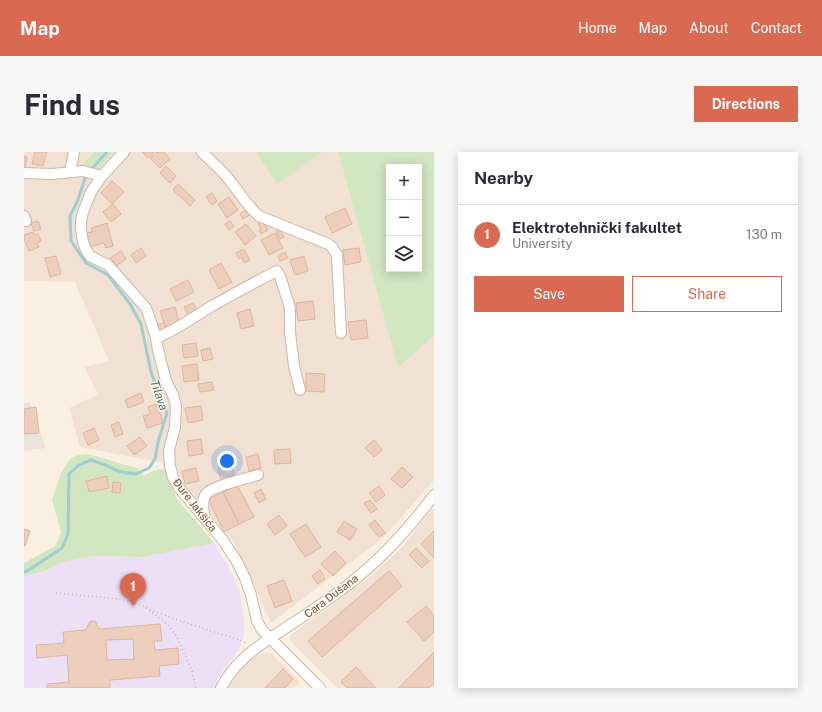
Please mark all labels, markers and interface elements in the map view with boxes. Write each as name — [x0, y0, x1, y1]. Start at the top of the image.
text: Map — [20, 17, 60, 39]
text: Home — [578, 20, 617, 36]
text: Map — [639, 20, 667, 36]
text: About — [689, 20, 729, 36]
text: Contact — [751, 20, 802, 36]
button: Directions — [694, 86, 798, 122]
text: Find us — [24, 88, 120, 121]
map controls — [386, 164, 422, 272]
button: + — [386, 164, 422, 200]
text: Nearby — [474, 168, 533, 188]
button: − — [386, 200, 422, 236]
text: Elektrotehnički fakultet — [512, 219, 682, 236]
text: 1 — [484, 227, 490, 242]
text: 130 m — [746, 227, 782, 242]
button: layers — [386, 236, 422, 272]
text: University — [512, 236, 572, 251]
button: Save — [474, 276, 624, 312]
button: Share — [632, 276, 782, 312]
water label: Tilava — [147, 378, 171, 412]
your location — [217, 451, 237, 471]
street label: Đure Jakšića — [171, 476, 219, 534]
street label: Cara Dušana — [302, 572, 360, 620]
pin: 1 — [120, 573, 146, 606]

